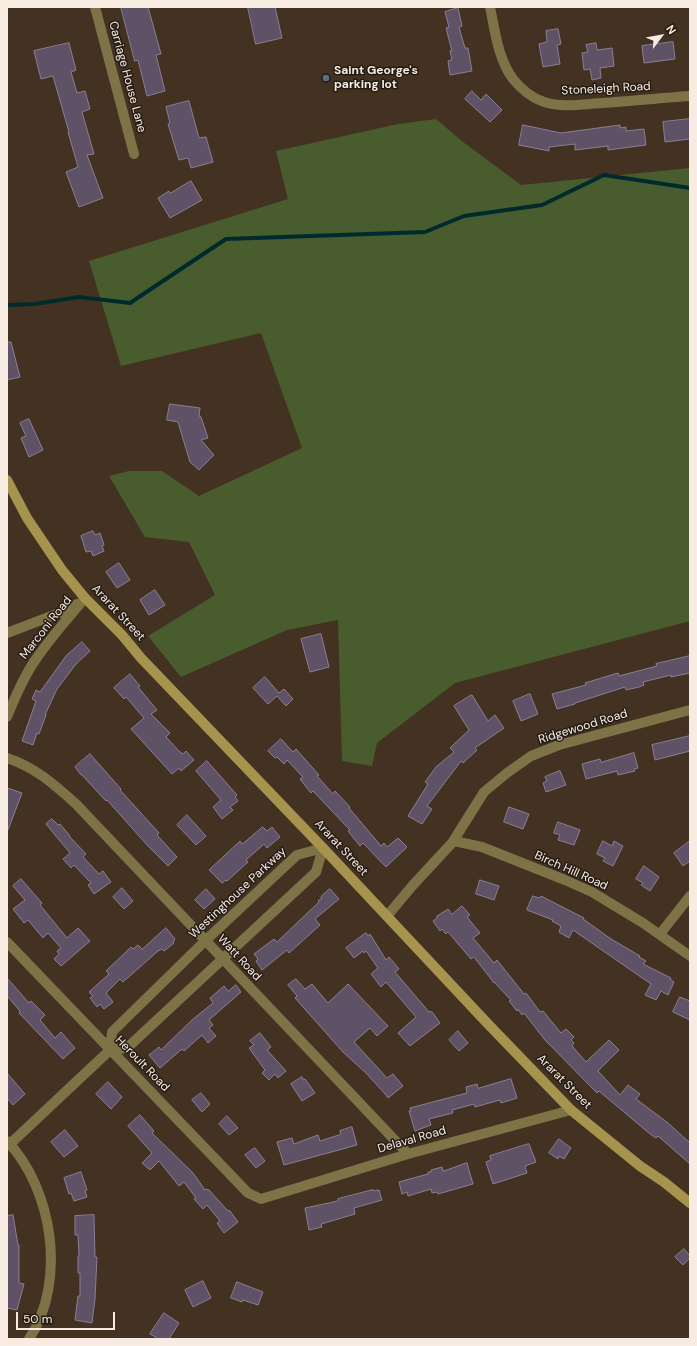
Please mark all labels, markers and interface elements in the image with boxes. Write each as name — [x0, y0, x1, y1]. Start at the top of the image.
north arrow — [641, 16, 681, 56]
street label: Carriage House Lane — [105, 20, 149, 134]
text: N — [663, 23, 679, 37]
place label: Saint George's parking lot — [334, 64, 418, 92]
marker: Saint George's parking lot — [321, 73, 331, 83]
street label: Stoneleigh Road — [561, 79, 651, 99]
street label: Ararat Street — [88, 582, 148, 644]
street label: Marconi Road — [17, 594, 75, 662]
street label: Ridgewood Road — [537, 707, 629, 747]
street label: Ararat Street — [311, 817, 371, 879]
street label: Westinghouse Parkway — [187, 844, 289, 942]
street label: Birch Hill Road — [532, 848, 610, 894]
street label: Watt Road — [214, 932, 264, 984]
street label: Heroult Road — [112, 1033, 172, 1095]
street label: Ararat Street — [534, 1052, 594, 1112]
street label: Delaval Road — [376, 1123, 448, 1157]
scale bar — [18, 1304, 117, 1330]
text: 50 m — [23, 1311, 52, 1327]

